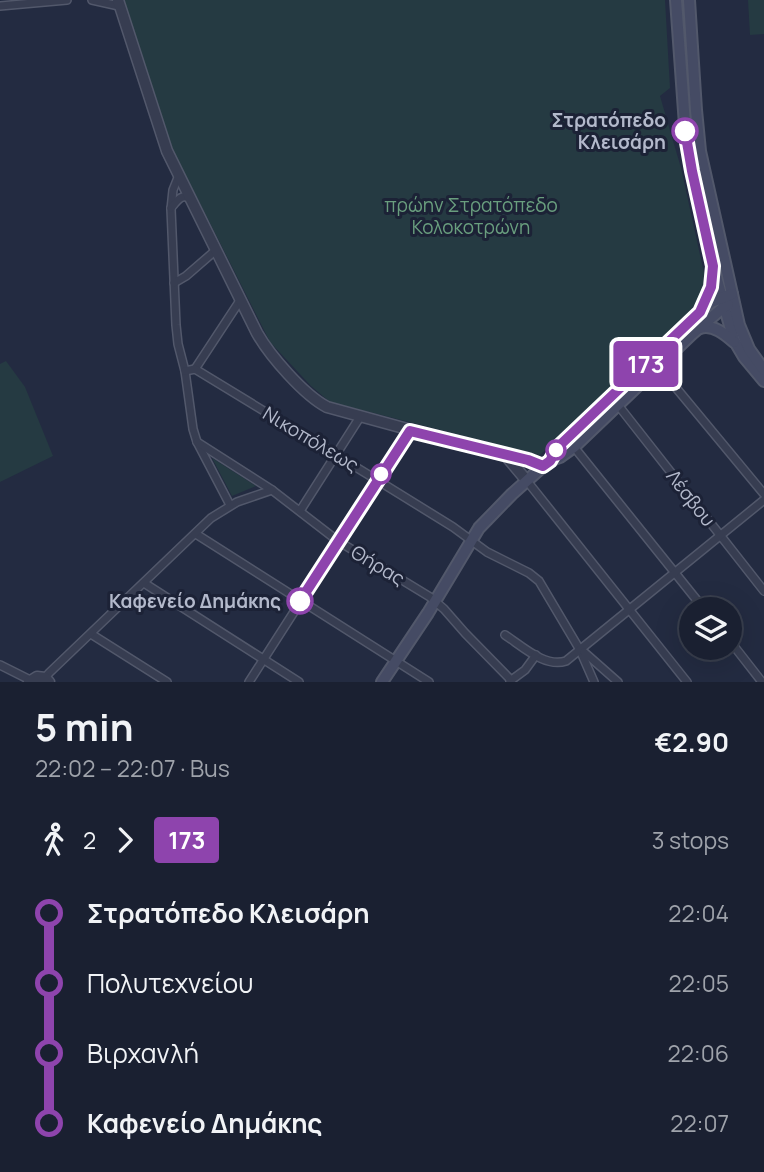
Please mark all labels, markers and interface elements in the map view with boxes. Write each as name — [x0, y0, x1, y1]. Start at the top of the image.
place label: Στρατόπεδο Κλεισάρη — [551, 107, 666, 155]
marker: Στρατόπεδο Κλεισάρη — [672, 118, 698, 144]
park label: πρώην Στρατόπεδο Κολοκοτρώνη — [384, 192, 558, 240]
line badge: 173 — [606, 341, 686, 387]
text: 173 — [627, 347, 665, 380]
street label: Νικοπόλεως — [258, 400, 364, 478]
unlabelled marker — [546, 440, 566, 460]
unlabelled marker — [371, 464, 391, 484]
street label: Λέσβου — [661, 464, 721, 532]
street label: Θήρας — [346, 539, 410, 591]
place label: Καφενείο Δημάκης — [109, 588, 281, 614]
marker: Καφενείο Δημάκης — [287, 588, 313, 614]
map controls — [679, 597, 742, 660]
button: layers — [679, 597, 742, 660]
text: 5 min — [35, 700, 133, 752]
text: €2.90 — [655, 724, 729, 760]
text: 22:02 – 22:07 · Bus — [35, 752, 230, 784]
icon: walk — [35, 821, 73, 859]
icon: forward — [106, 821, 144, 859]
text: 173 — [168, 823, 205, 856]
text: 2 — [83, 824, 96, 856]
text: 3 stops — [652, 824, 729, 856]
text: Στρατόπεδο Κλεισάρη — [87, 895, 370, 931]
text: 22:04 — [668, 897, 729, 929]
text: Πολυτεχνείου — [87, 965, 253, 1001]
text: 22:05 — [669, 967, 729, 999]
text: Βιρχανλή — [87, 1035, 199, 1071]
text: 22:06 — [668, 1037, 729, 1069]
text: Καφενείο Δημάκης — [87, 1105, 322, 1141]
text: 22:07 — [670, 1107, 729, 1139]

